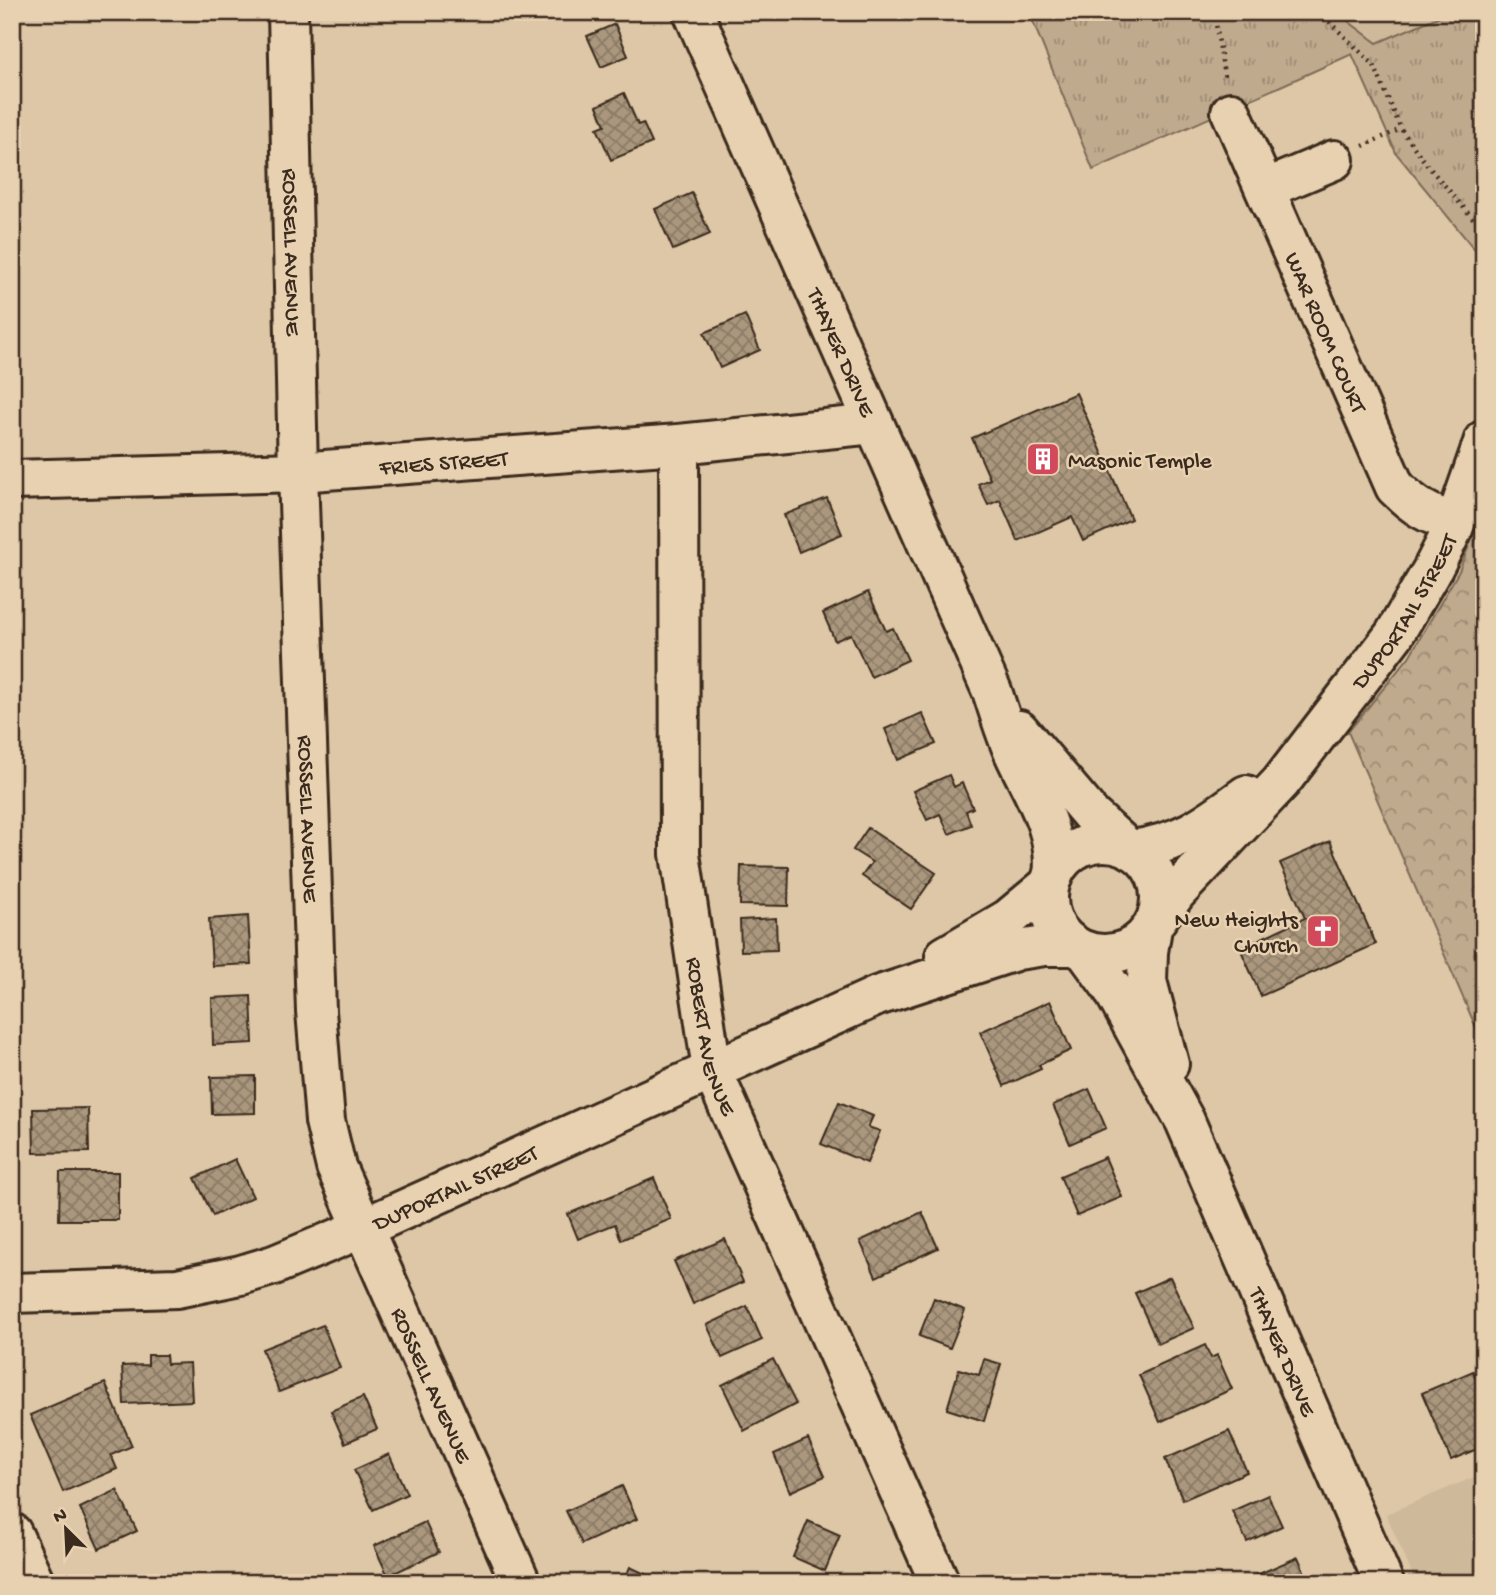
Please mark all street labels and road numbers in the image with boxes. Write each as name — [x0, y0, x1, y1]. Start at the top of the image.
street label: ROSSELL AVENUE — [274, 168, 305, 338]
street label: WAR ROOM COURT — [1277, 249, 1371, 419]
street label: THAYER DRIVE — [798, 283, 880, 423]
street label: FRIES STREET — [377, 447, 510, 483]
street label: DUPORTAIL STREET — [1346, 529, 1466, 697]
street label: ROSSELL AVENUE — [290, 735, 322, 905]
street label: ROBERT AVENUE — [678, 956, 741, 1122]
street label: DUPORTAIL STREET — [368, 1140, 544, 1239]
street label: THAYER DRIVE — [1240, 1282, 1321, 1423]
street label: ROSSELL AVENUE — [383, 1304, 476, 1469]

